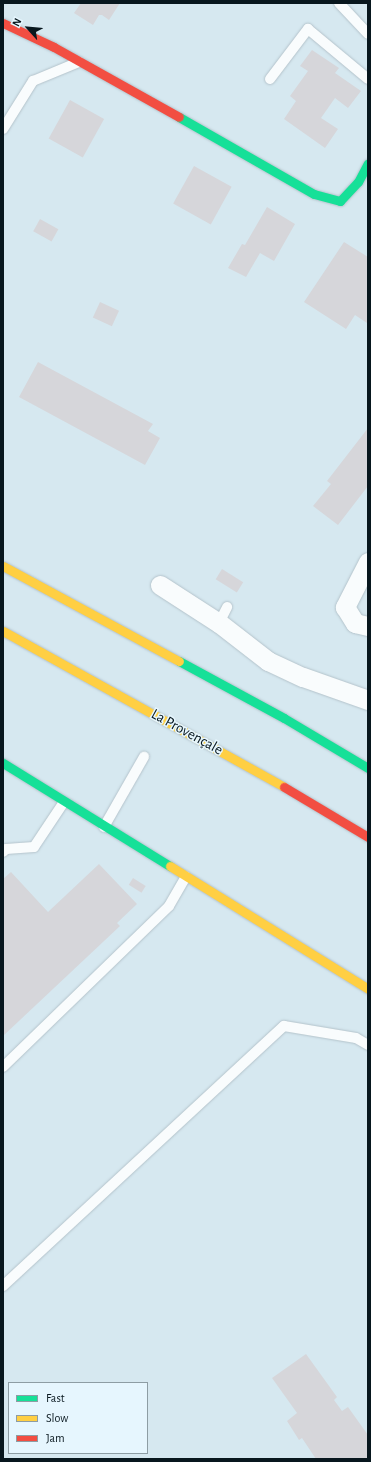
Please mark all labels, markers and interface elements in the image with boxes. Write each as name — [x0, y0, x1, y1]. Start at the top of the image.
north arrow — [8, 8, 48, 48]
text: N — [10, 16, 24, 28]
street label: La Provençale — [148, 705, 226, 759]
legend — [8, 1382, 148, 1454]
text: Fast — [46, 1392, 65, 1404]
text: Slow — [46, 1412, 68, 1424]
text: Jam — [46, 1432, 65, 1444]

